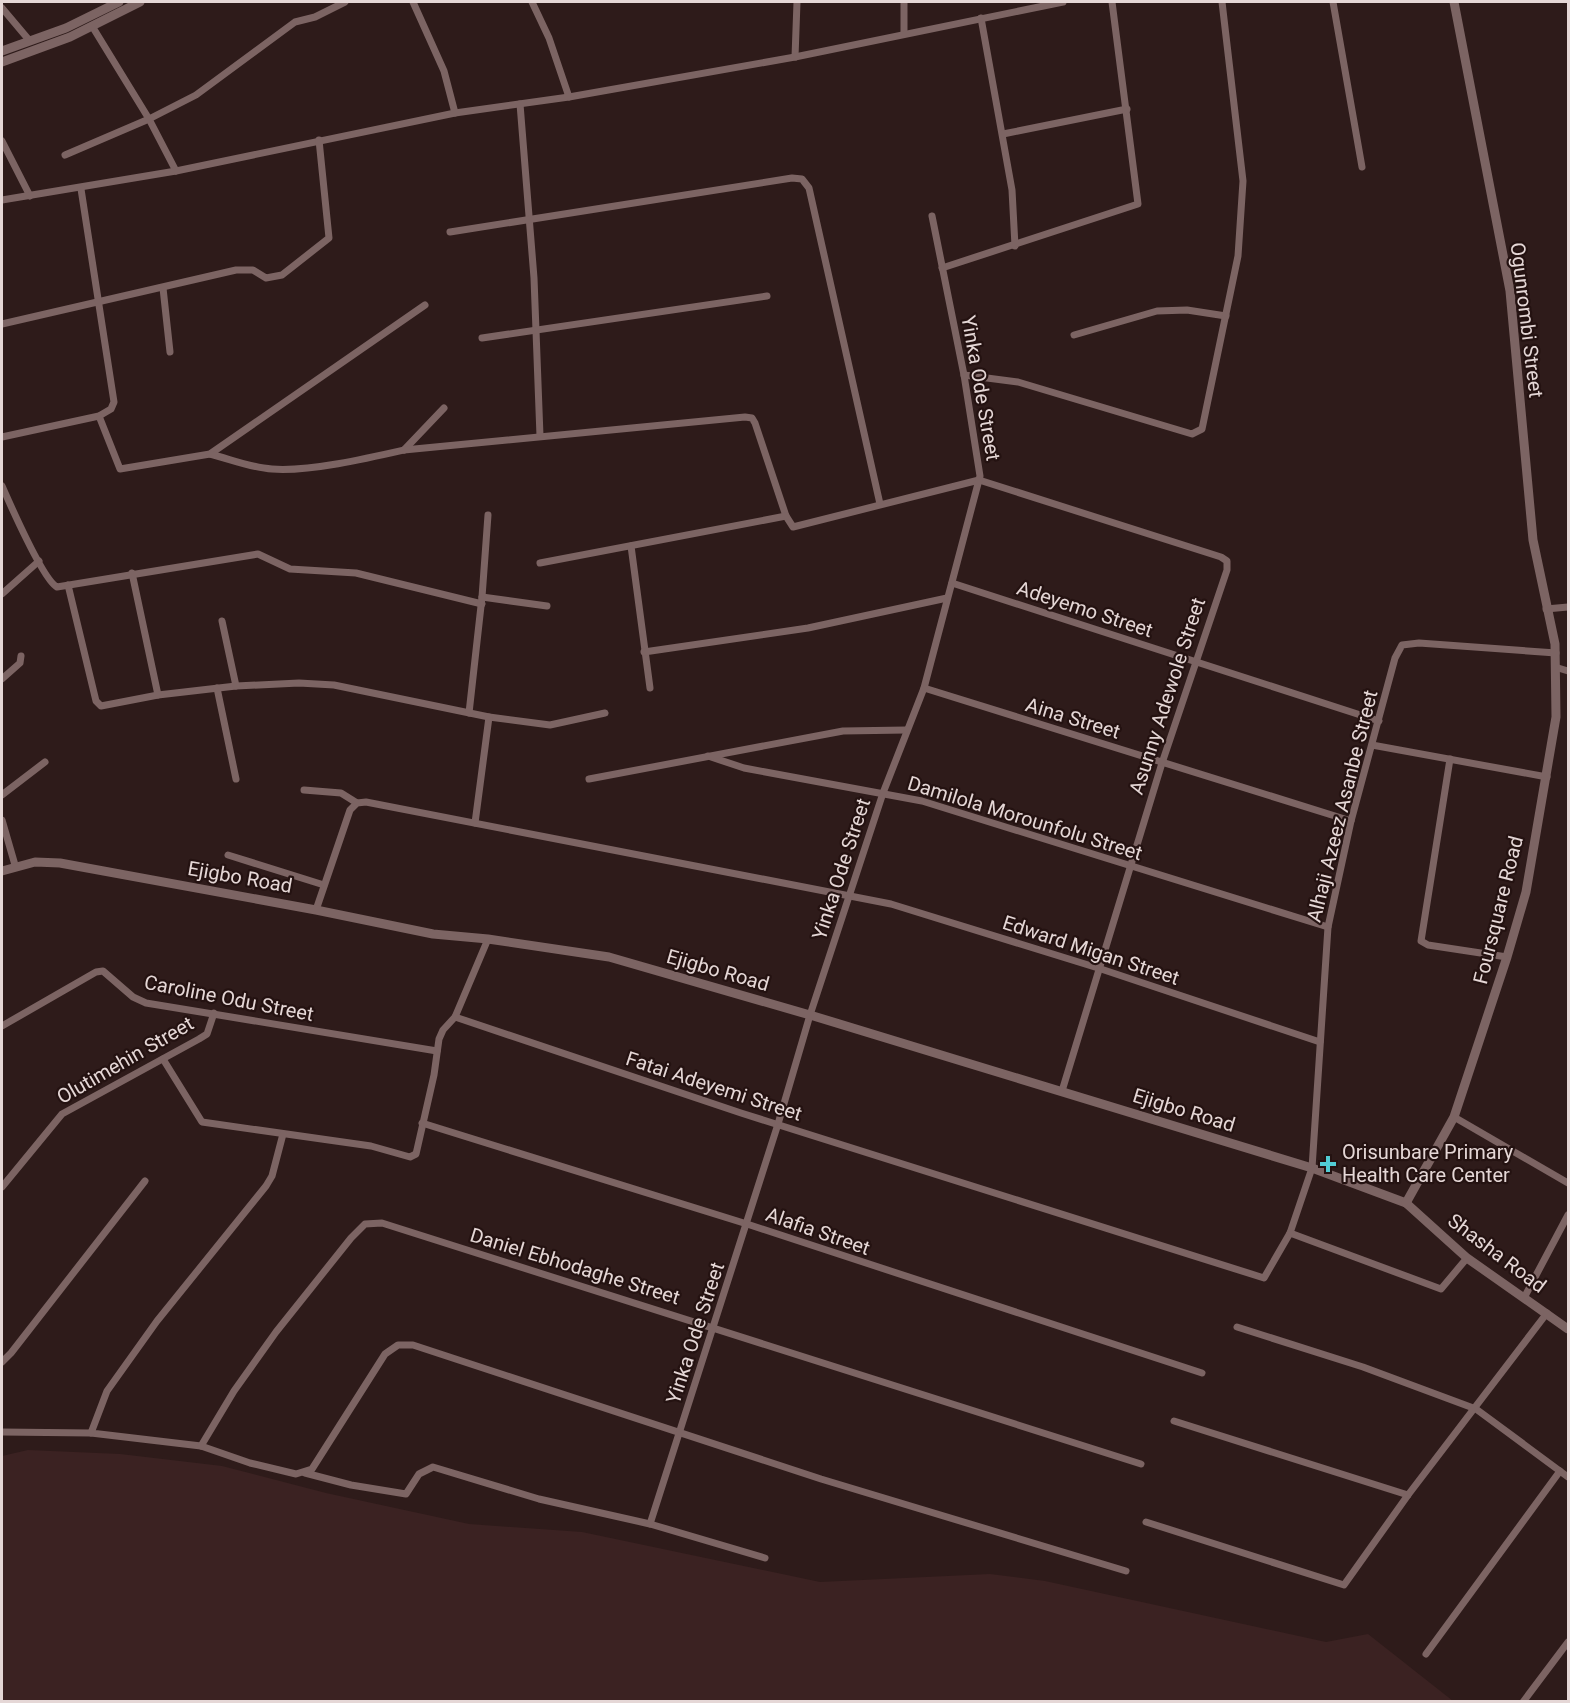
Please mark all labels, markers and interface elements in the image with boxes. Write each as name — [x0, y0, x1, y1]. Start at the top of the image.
street label: Ogunrombi Street — [1506, 241, 1548, 399]
street label: Yinka Ode Street — [956, 313, 1006, 463]
street label: Adeyemo Street — [1014, 576, 1156, 642]
street label: Asunny Adewole Street — [1124, 595, 1210, 797]
street label: Alhaji Azeez Asanbe Street — [1302, 687, 1382, 925]
street label: Aina Street — [1023, 692, 1123, 744]
street label: Damilola Morounfolu Street — [905, 771, 1145, 865]
street label: Yinka Ode Street — [807, 795, 875, 943]
street label: Foursquare Road — [1468, 833, 1528, 987]
street label: Ejigbo Road — [186, 856, 294, 898]
street label: Edward Migan Street — [1000, 910, 1182, 990]
street label: Ejigbo Road — [664, 944, 772, 996]
street label: Caroline Odu Street — [142, 970, 316, 1026]
street label: Olutimehin Street — [52, 1011, 198, 1109]
street label: Fatai Adeyemi Street — [623, 1046, 805, 1126]
street label: Ejigbo Road — [1130, 1083, 1238, 1137]
place label: Orisunbare Primary Health Care Center — [1342, 1140, 1514, 1187]
marker: Orisunbare Primary Health Care Center — [1319, 1155, 1337, 1173]
street label: Alafia Street — [763, 1202, 873, 1260]
street label: Shasha Road — [1443, 1208, 1551, 1298]
street label: Daniel Ebhodaghe Street — [467, 1223, 683, 1309]
street label: Yinka Ode Street — [661, 1259, 729, 1407]

